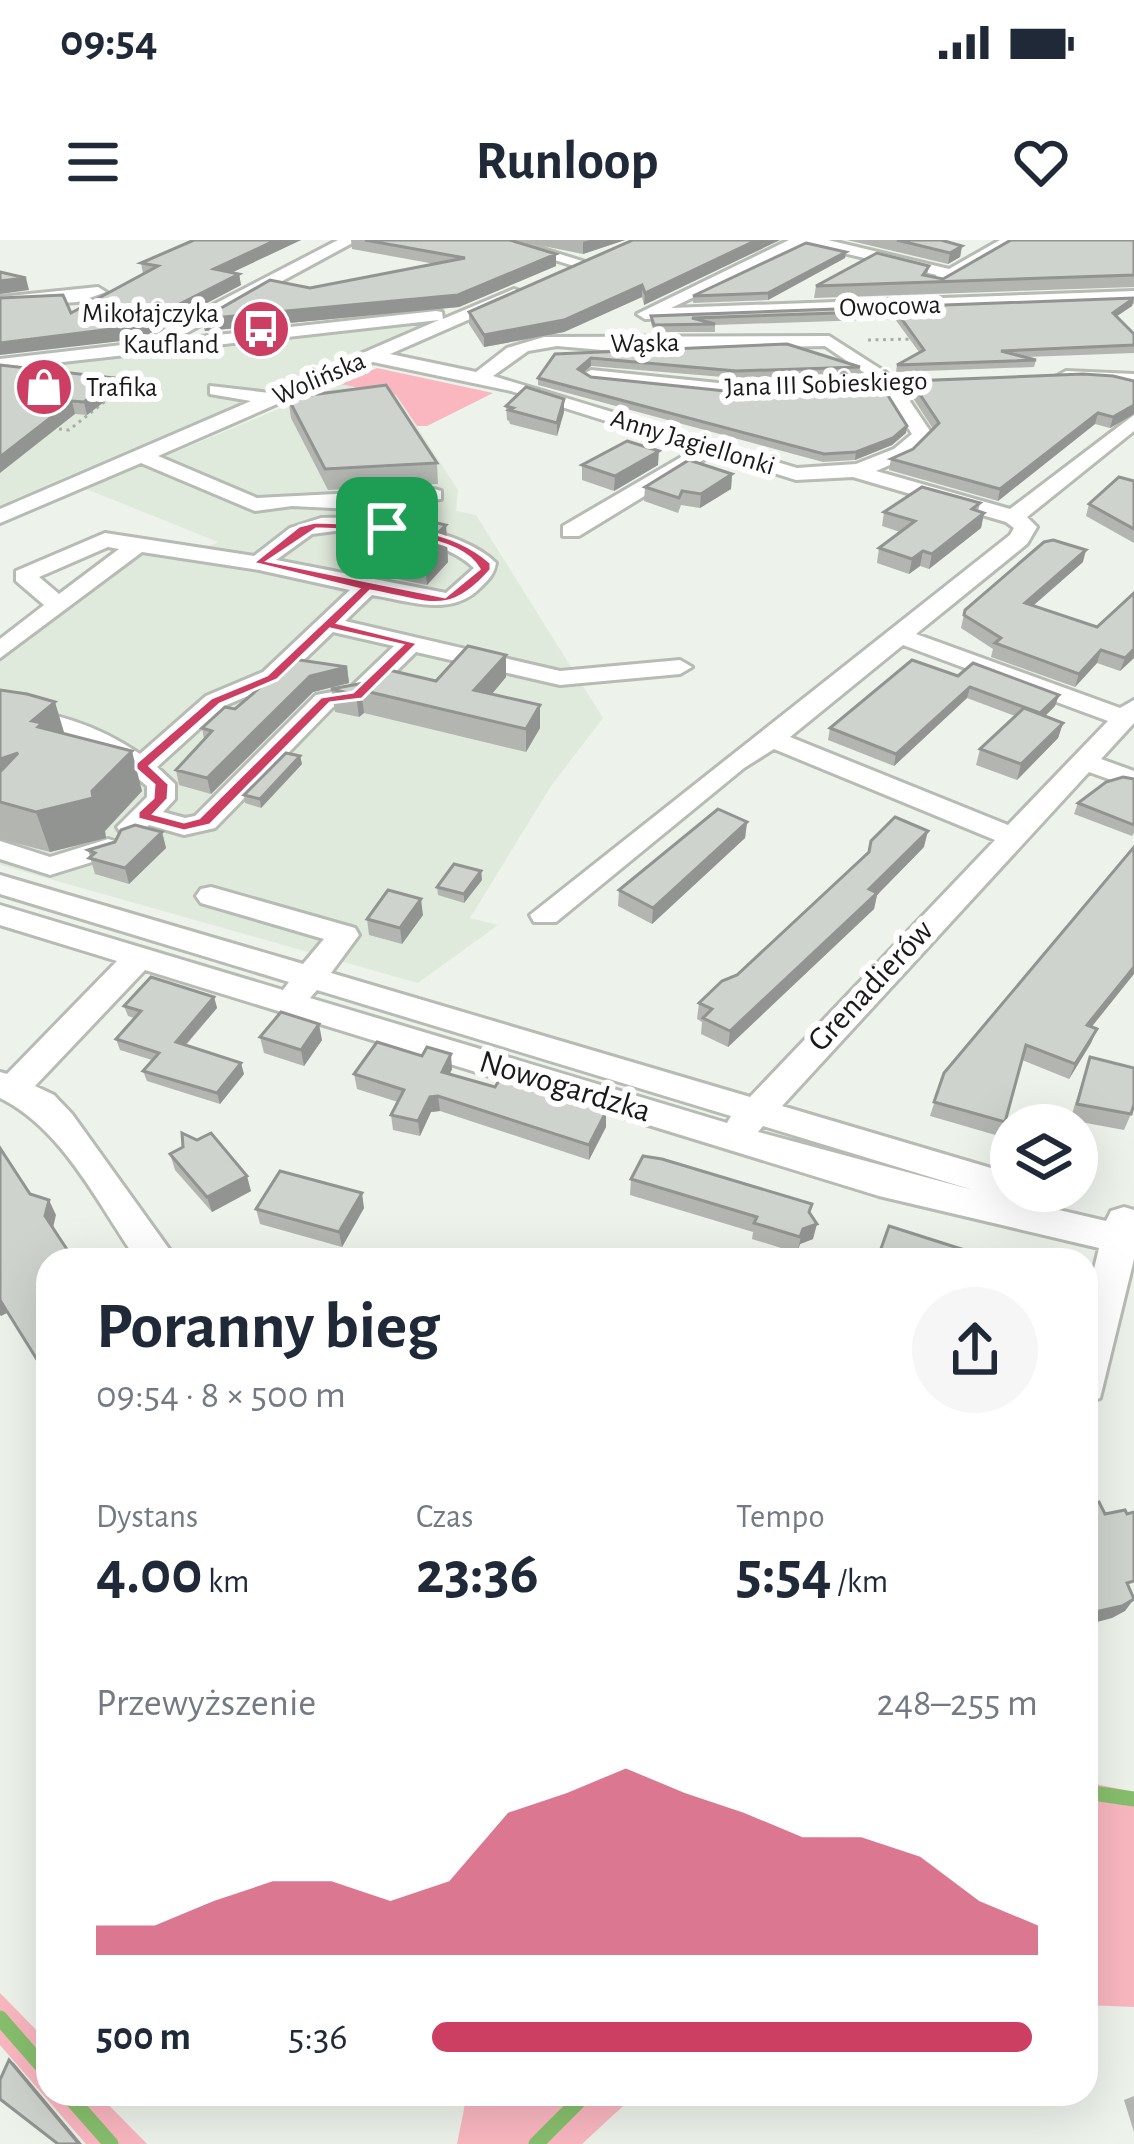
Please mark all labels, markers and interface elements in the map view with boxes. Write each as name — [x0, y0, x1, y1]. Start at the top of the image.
text: 09:54 — [60, 19, 158, 64]
icon: menu — [60, 129, 126, 195]
icon: heart — [1008, 129, 1074, 195]
text: Runloop — [476, 135, 658, 189]
street label: Owocowa — [839, 291, 941, 321]
bus stop icon: Mikołajczyka Kaufland — [230, 298, 292, 360]
place label: Mikołajczyka Kaufland — [82, 300, 219, 358]
street label: Wąska — [610, 329, 680, 358]
street label: Wolińska — [269, 347, 369, 409]
shop icon: Trafika — [13, 356, 75, 418]
street label: Jana III Sobieskiego — [724, 367, 928, 401]
place label: Trafika — [86, 374, 157, 401]
street label: Anny Jagiellonki — [607, 404, 778, 481]
pin — [336, 477, 438, 579]
icon: arrive — [354, 495, 420, 561]
street label: Grenadierów — [802, 914, 940, 1058]
street label: Nowogardzka — [475, 1045, 655, 1129]
map controls — [990, 1104, 1098, 1212]
button: layers — [990, 1104, 1098, 1212]
button: share — [912, 1287, 1038, 1413]
text: Poranny bieg — [96, 1294, 439, 1360]
text: 09:54 · 8 × 500 m — [96, 1376, 346, 1415]
text: Dystans — [96, 1501, 198, 1534]
text: Czas — [416, 1501, 474, 1534]
text: Tempo — [736, 1501, 825, 1534]
text: 4.00 — [96, 1544, 202, 1604]
text: 23:36 — [416, 1544, 539, 1604]
text: 5:54 — [736, 1544, 832, 1604]
text: km — [202, 1566, 249, 1599]
text: /km — [832, 1566, 888, 1599]
text: Przewyższenie — [96, 1684, 316, 1723]
text: 248–255 m — [876, 1684, 1038, 1723]
text: 500 m — [96, 2018, 191, 2057]
text: 5:36 — [288, 2018, 348, 2057]

